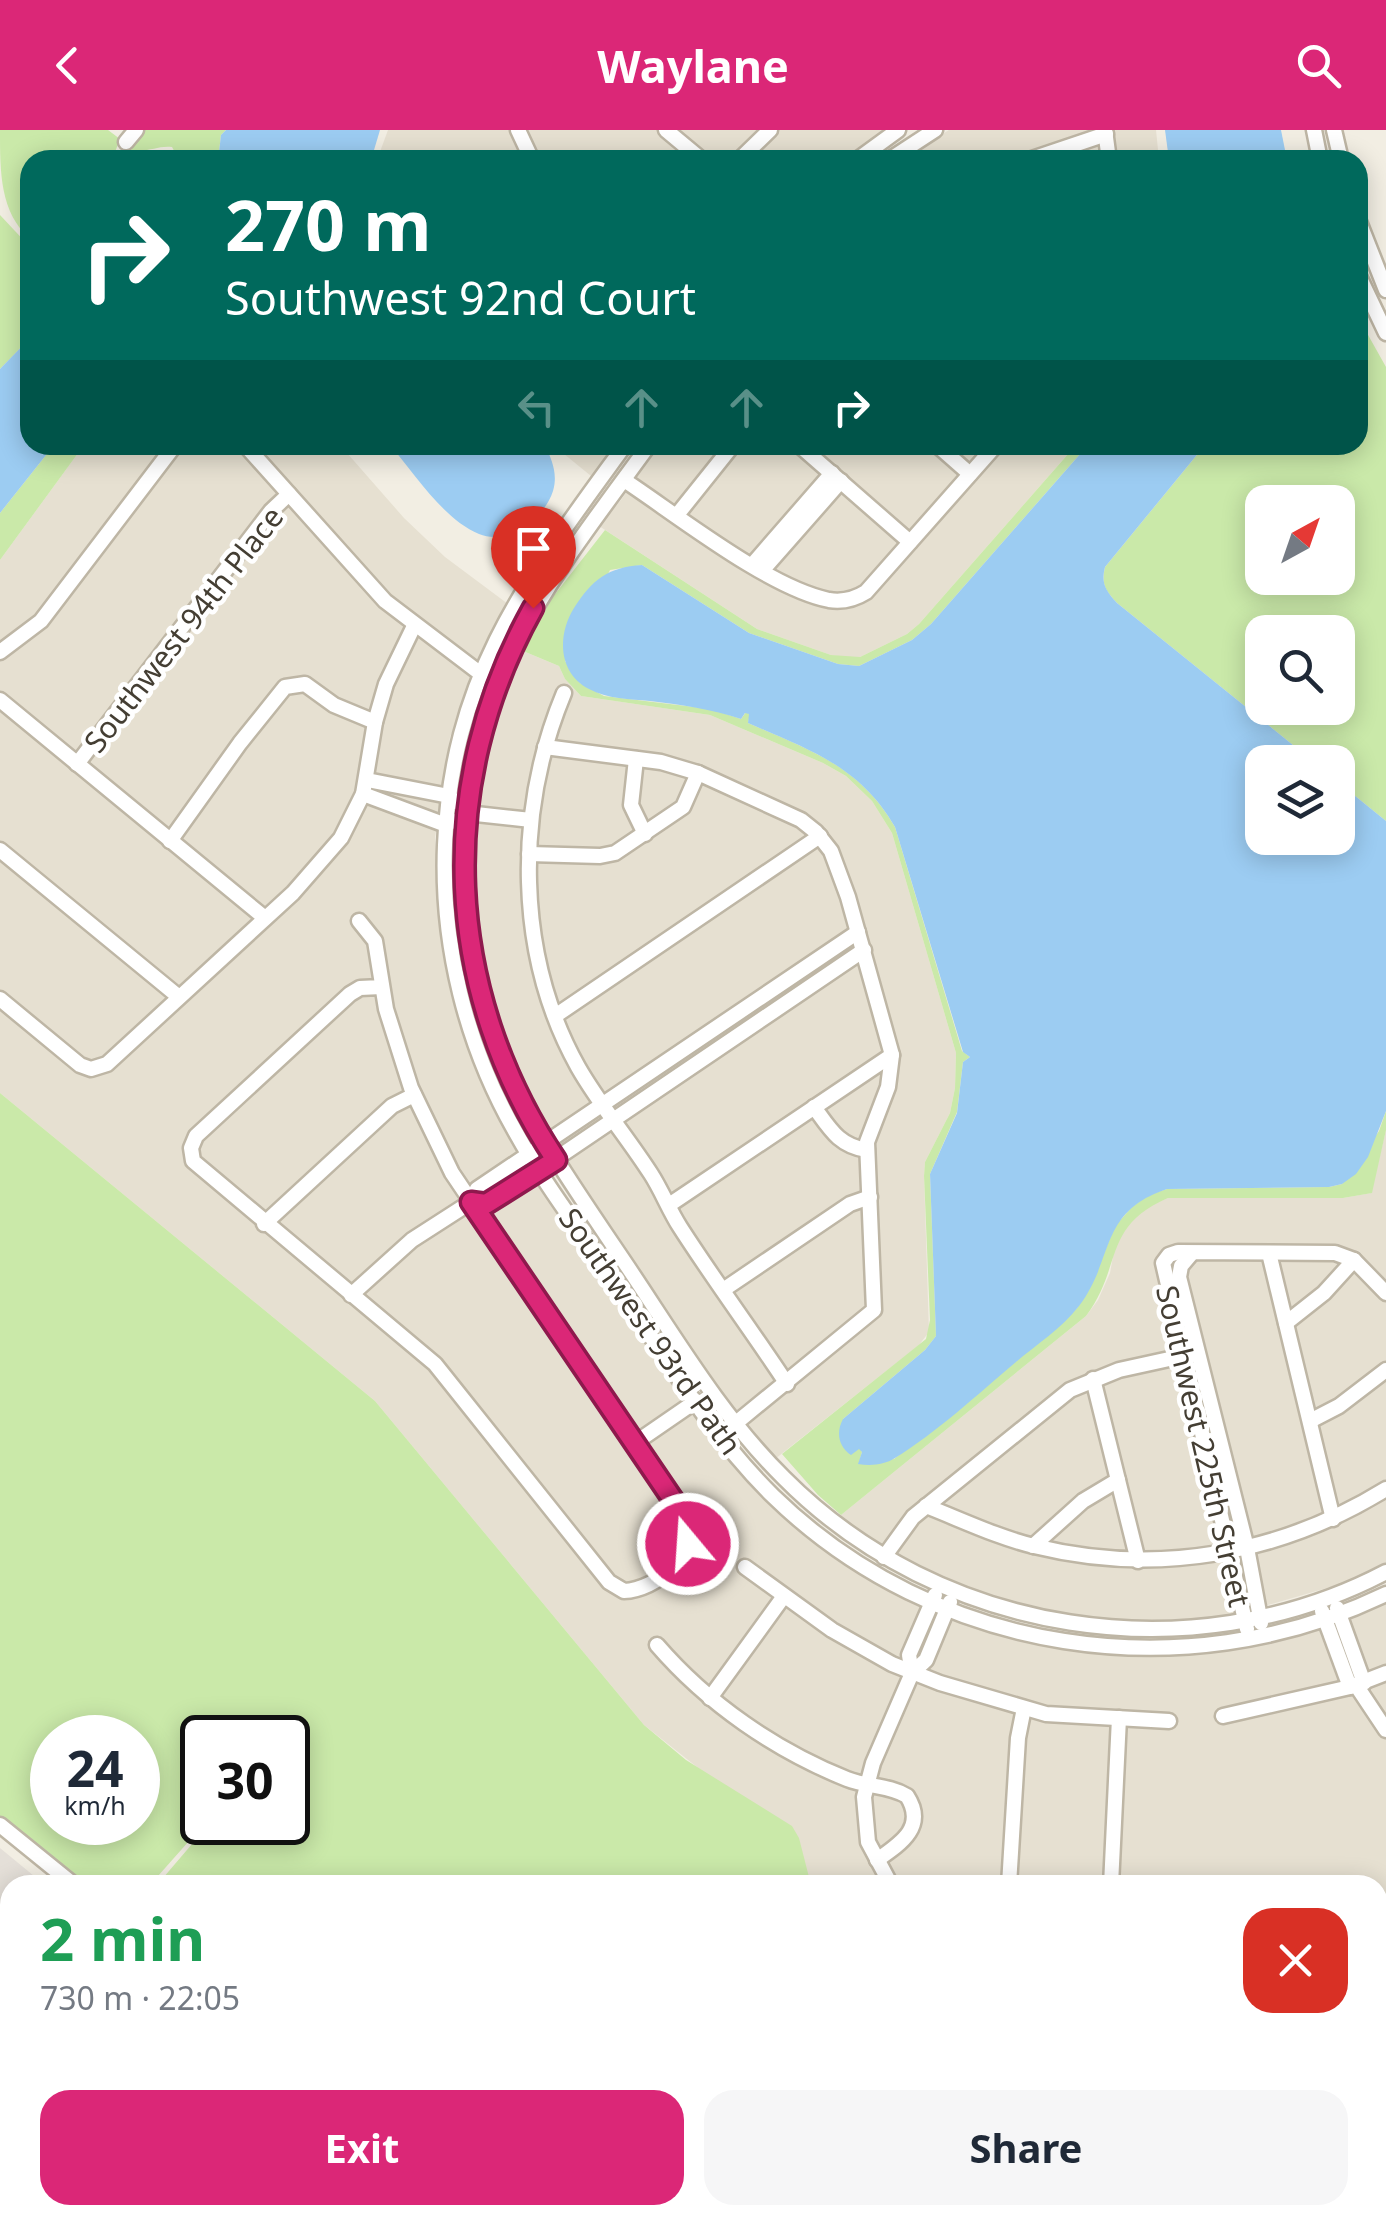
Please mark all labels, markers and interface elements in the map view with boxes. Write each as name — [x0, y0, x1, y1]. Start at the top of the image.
text: Waylane — [597, 35, 789, 96]
icon: back — [40, 38, 95, 93]
icon: search — [1291, 38, 1346, 93]
text: 270 m — [225, 176, 432, 272]
icon: right — [60, 190, 190, 320]
text: Southwest 92nd Court — [225, 267, 696, 328]
icon: left — [509, 380, 564, 435]
icon: ahead — [614, 380, 669, 435]
icon: ahead — [719, 380, 774, 435]
icon: right — [824, 380, 879, 435]
north arrow — [1245, 485, 1355, 595]
map controls — [1245, 485, 1355, 855]
street label: Southwest 94th Place — [74, 498, 292, 760]
pin — [491, 506, 576, 609]
icon: arrive — [506, 521, 561, 576]
button: search — [1245, 615, 1355, 725]
button: layers — [1245, 745, 1355, 855]
street label: Southwest 93rd Path — [550, 1199, 752, 1463]
street label: Southwest 225th Street — [1147, 1281, 1261, 1611]
position arrow — [636, 1492, 740, 1596]
speed limit sign: 30 — [180, 1715, 310, 1845]
text: 24 — [66, 1734, 124, 1802]
text: km/h — [64, 1788, 126, 1822]
text: 2 min — [40, 1897, 205, 1979]
button: close — [1243, 1908, 1348, 2013]
text: 730 m · 22:05 — [40, 1976, 240, 2019]
button: Exit — [40, 2090, 684, 2205]
button: Share — [704, 2090, 1348, 2205]

